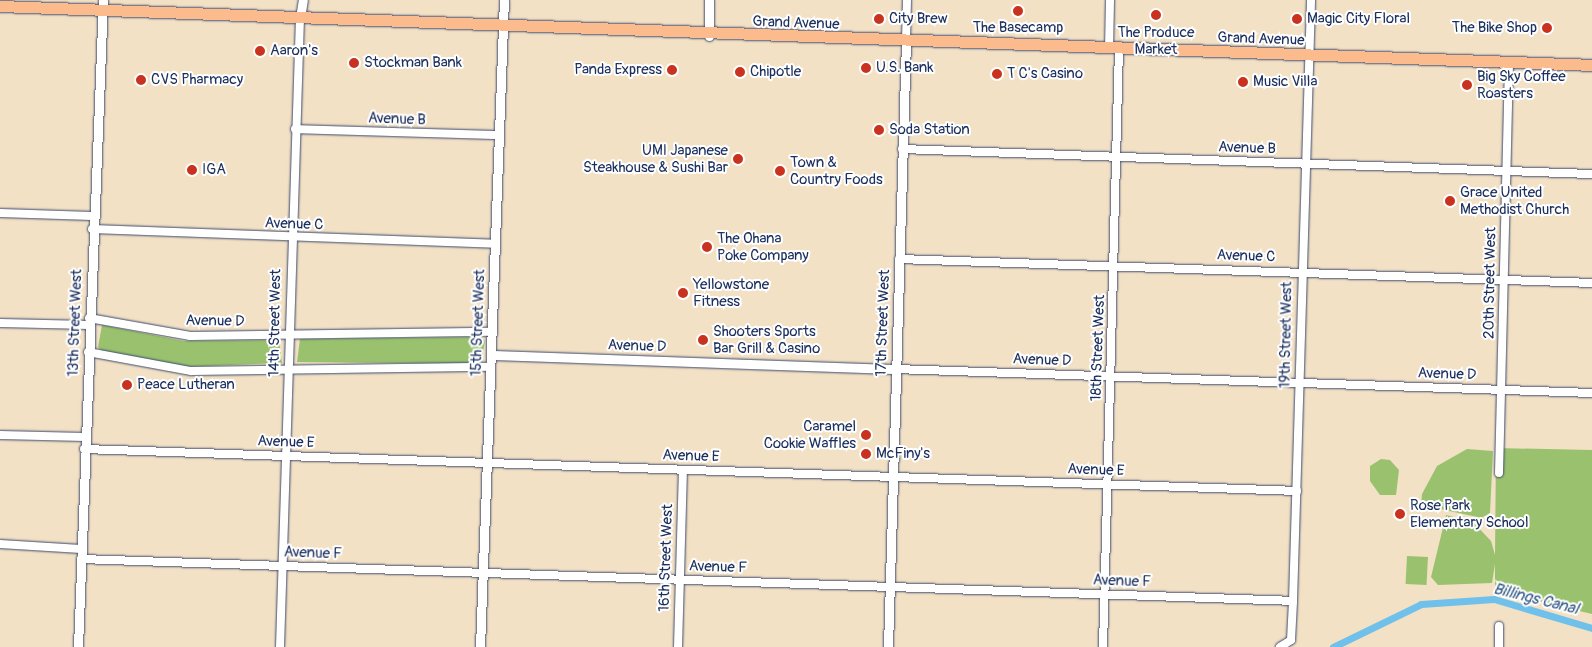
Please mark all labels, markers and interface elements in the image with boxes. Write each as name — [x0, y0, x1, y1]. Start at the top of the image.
marker: The Basecamp — [1012, 5, 1024, 17]
marker: The Produce Market — [1150, 9, 1162, 21]
place label: City Brew — [889, 10, 948, 28]
place label: Magic City Floral — [1307, 10, 1410, 28]
street label: Grand Avenue — [752, 12, 840, 34]
marker: City Brew — [873, 13, 885, 25]
marker: Magic City Floral — [1291, 13, 1303, 25]
place label: The Basecamp — [973, 19, 1063, 37]
place label: The Bike Shop — [1452, 19, 1537, 37]
marker: The Bike Shop — [1541, 22, 1553, 34]
place label: The Produce Market — [1117, 23, 1195, 58]
street label: Grand Avenue — [1217, 28, 1305, 50]
place label: Aaron's — [270, 42, 318, 60]
marker: Aaron's — [254, 45, 266, 57]
place label: Stockman Bank — [364, 54, 462, 72]
marker: Stockman Bank — [348, 57, 360, 69]
place label: U.S. Bank — [876, 59, 934, 77]
place label: Panda Express — [574, 61, 662, 79]
marker: U.S. Bank — [860, 62, 872, 74]
place label: Chipotle — [750, 63, 801, 81]
marker: Panda Express — [666, 64, 678, 76]
place label: T C's Casino — [1007, 65, 1083, 83]
marker: Chipotle — [734, 66, 746, 78]
place label: Big Sky Coffee Roasters — [1477, 67, 1566, 102]
marker: T C's Casino — [991, 68, 1003, 80]
place label: CVS Pharmacy — [151, 71, 243, 89]
place label: Music Villa — [1253, 73, 1317, 91]
marker: CVS Pharmacy — [135, 74, 147, 86]
marker: Music Villa — [1237, 76, 1249, 88]
marker: Big Sky Coffee Roasters — [1461, 79, 1473, 91]
street label: Avenue B — [368, 109, 426, 129]
place label: Soda Station — [889, 121, 970, 139]
marker: Soda Station — [873, 124, 885, 136]
street label: Avenue B — [1218, 138, 1276, 158]
place label: UMI Japanese Steakhouse & Sushi Bar — [583, 141, 728, 176]
marker: UMI Japanese Steakhouse & Sushi Bar — [732, 153, 744, 165]
place label: Town & Country Foods — [790, 153, 883, 188]
place label: IGA — [202, 161, 226, 179]
marker: IGA — [186, 164, 198, 176]
marker: Town & Country Foods — [774, 165, 786, 177]
place label: Grace United Methodist Church — [1460, 183, 1569, 218]
marker: Grace United Methodist Church — [1444, 195, 1456, 207]
street label: Avenue C — [264, 214, 324, 234]
street label: 20th Street West — [1480, 227, 1500, 339]
place label: The Ohana Poke Company — [717, 229, 809, 264]
marker: The Ohana Poke Company — [701, 241, 713, 253]
street label: Avenue C — [1216, 246, 1276, 266]
street label: 13th Street West — [64, 269, 86, 377]
street label: 14th Street West — [265, 269, 285, 377]
street label: 15th Street West — [467, 269, 489, 377]
street label: 17th Street West — [872, 269, 894, 377]
place label: Yellowstone Fitness — [693, 275, 769, 310]
street label: 19th Street West — [1276, 281, 1296, 389]
marker: Yellowstone Fitness — [677, 287, 689, 299]
street label: 18th Street West — [1087, 294, 1109, 402]
street label: Avenue D — [185, 311, 245, 331]
place label: Shooters Sports Bar Grill & Casino — [713, 322, 820, 357]
marker: Shooters Sports Bar Grill & Casino — [697, 334, 709, 346]
street label: Avenue D — [607, 336, 667, 356]
street label: Avenue D — [1012, 350, 1072, 370]
street label: Avenue D — [1417, 364, 1477, 384]
place label: Peace Lutheran — [137, 376, 235, 394]
marker: Peace Lutheran — [121, 379, 133, 391]
place label: Caramel Cookie Waffles — [764, 417, 856, 452]
marker: Caramel Cookie Waffles — [860, 429, 872, 441]
street label: Avenue E — [257, 432, 315, 452]
place label: McFiny's — [876, 445, 930, 463]
street label: Avenue E — [662, 446, 720, 466]
marker: McFiny's — [860, 448, 872, 460]
street label: Avenue E — [1067, 460, 1125, 480]
place label: Rose Park Elementary School — [1410, 496, 1528, 531]
street label: 16th Street West — [655, 504, 677, 612]
marker: Rose Park Elementary School — [1394, 508, 1406, 520]
street label: Avenue F — [284, 543, 342, 563]
street label: Avenue F — [689, 557, 747, 577]
street label: Avenue F — [1093, 571, 1151, 591]
water label: Billings Canal — [1491, 579, 1581, 619]

